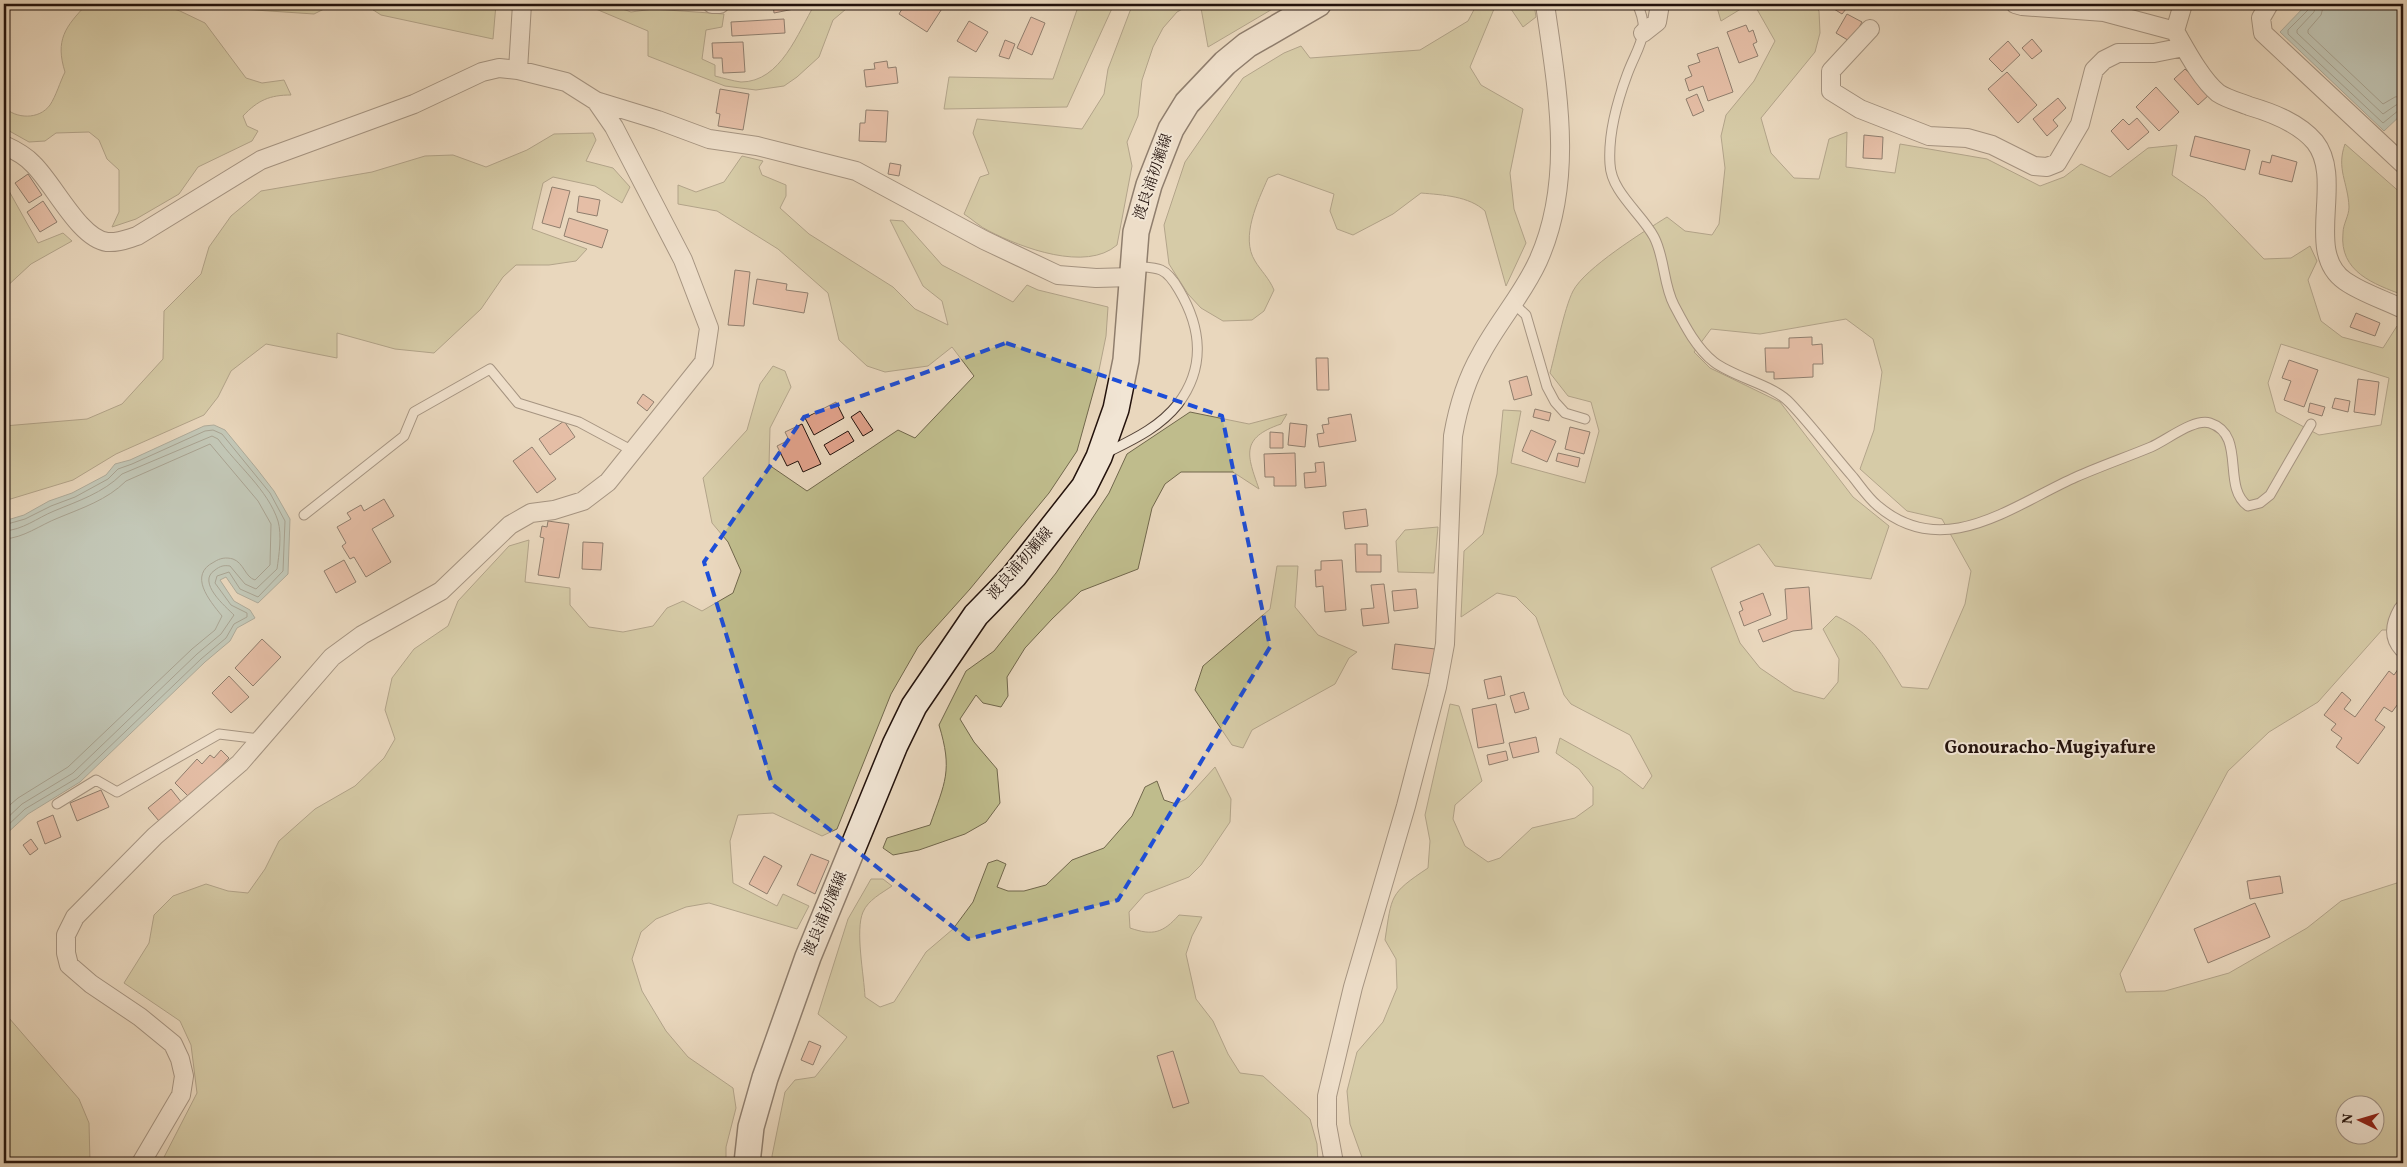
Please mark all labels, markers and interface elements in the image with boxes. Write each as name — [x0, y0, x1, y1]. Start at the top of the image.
street label: 渡良浦初瀬線 — [1129, 131, 1179, 223]
street label: 渡良浦初瀬線 — [984, 523, 1058, 605]
district label: Gonouracho-Mugiyafure — [1944, 736, 2156, 761]
street label: 渡良浦初瀬線 — [799, 868, 853, 960]
north arrow — [2334, 1094, 2384, 1144]
text: N — [2339, 1113, 2358, 1125]

